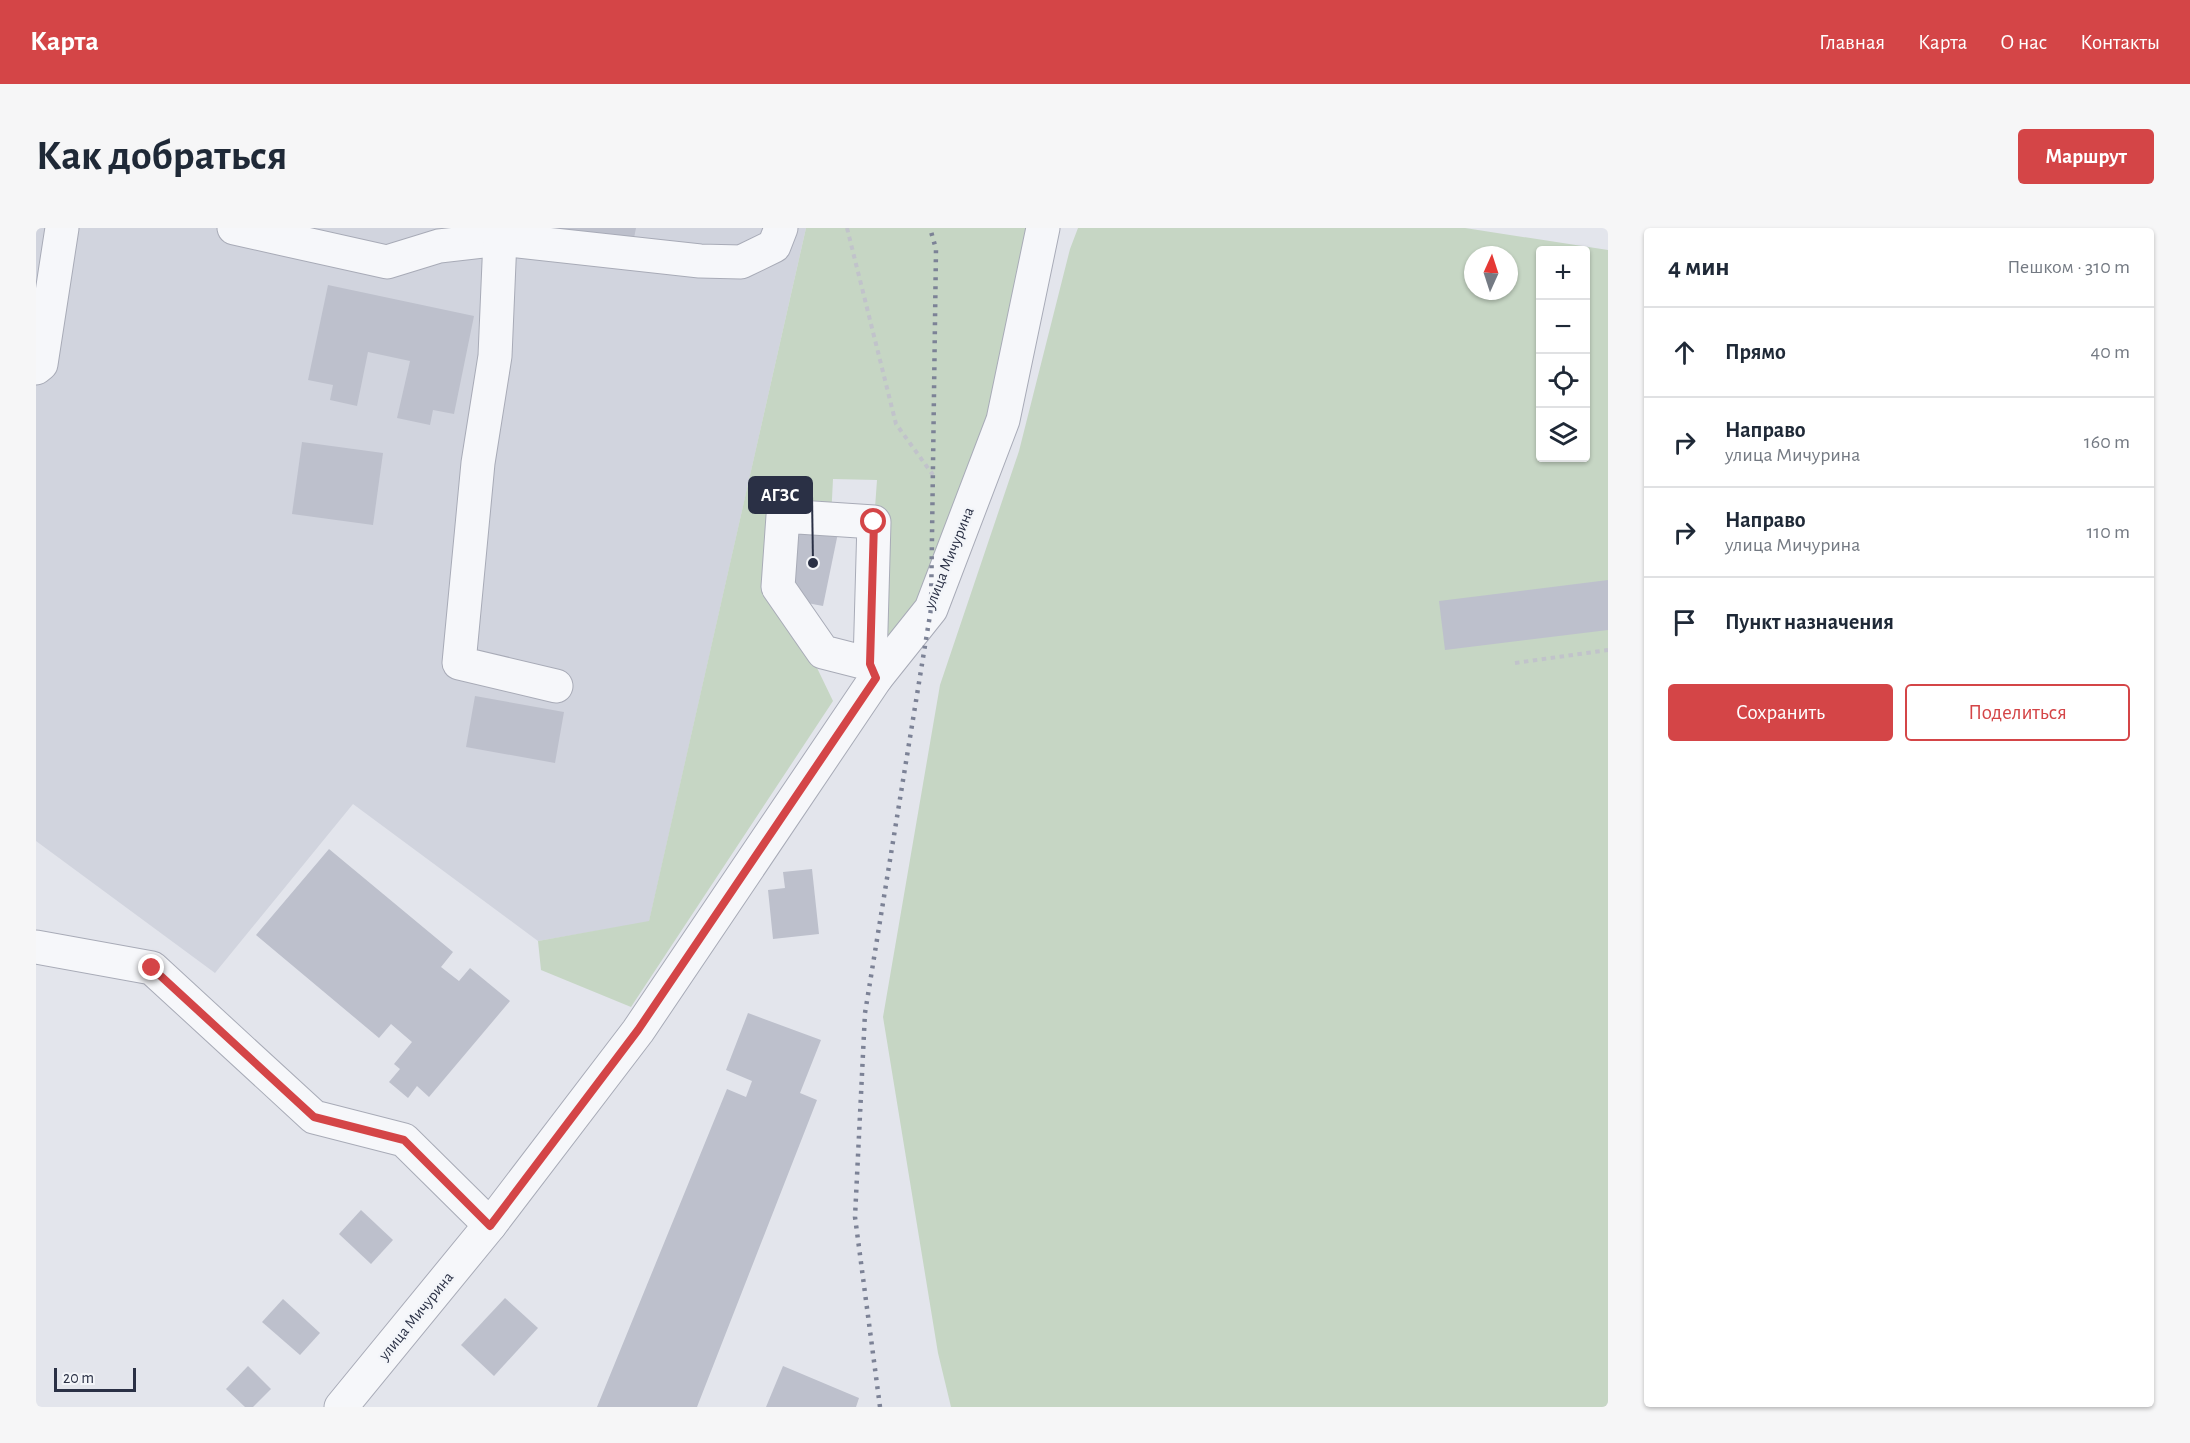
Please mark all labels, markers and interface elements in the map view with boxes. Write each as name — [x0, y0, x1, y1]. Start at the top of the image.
text: Карта — [30, 28, 99, 56]
text: Главная — [1819, 32, 1885, 53]
text: Карта — [1918, 32, 1967, 53]
text: О нас — [2000, 32, 2047, 53]
text: Контакты — [2080, 32, 2160, 53]
button: Маршрут — [2018, 129, 2154, 184]
text: Как добраться — [36, 135, 287, 177]
north arrow — [1464, 246, 1518, 300]
map controls — [1536, 246, 1590, 462]
button: + — [1536, 246, 1590, 300]
text: 4 мин — [1668, 254, 1730, 280]
text: Пешком · 310 m — [2007, 257, 2130, 277]
button: − — [1536, 300, 1590, 354]
icon: ahead — [1668, 336, 1701, 369]
text: Прямо — [1725, 341, 1786, 363]
text: 40 m — [2091, 342, 2130, 362]
button: locate — [1536, 354, 1590, 408]
button: layers — [1536, 408, 1590, 462]
text: Направо — [1725, 419, 1806, 441]
icon: right — [1668, 426, 1701, 459]
text: 160 m — [2084, 432, 2130, 452]
text: улица Мичурина — [1725, 445, 1860, 465]
callout: АГЗС — [749, 477, 812, 513]
text: АГЗС — [761, 487, 799, 505]
street label: улица Мичурина — [921, 505, 978, 613]
route start — [860, 508, 886, 534]
text: Направо — [1725, 509, 1806, 531]
icon: right — [1668, 516, 1701, 549]
text: 110 m — [2086, 522, 2130, 542]
text: улица Мичурина — [1725, 535, 1860, 555]
icon: arrive — [1668, 606, 1701, 639]
text: Пункт назначения — [1725, 611, 1894, 633]
button: Сохранить — [1668, 684, 1893, 741]
button: Поделиться — [1905, 684, 2130, 741]
route end — [138, 954, 164, 980]
street label: улица Мичурина — [375, 1269, 457, 1365]
scale bar — [54, 1365, 136, 1392]
text: 20 m — [63, 1370, 94, 1386]

